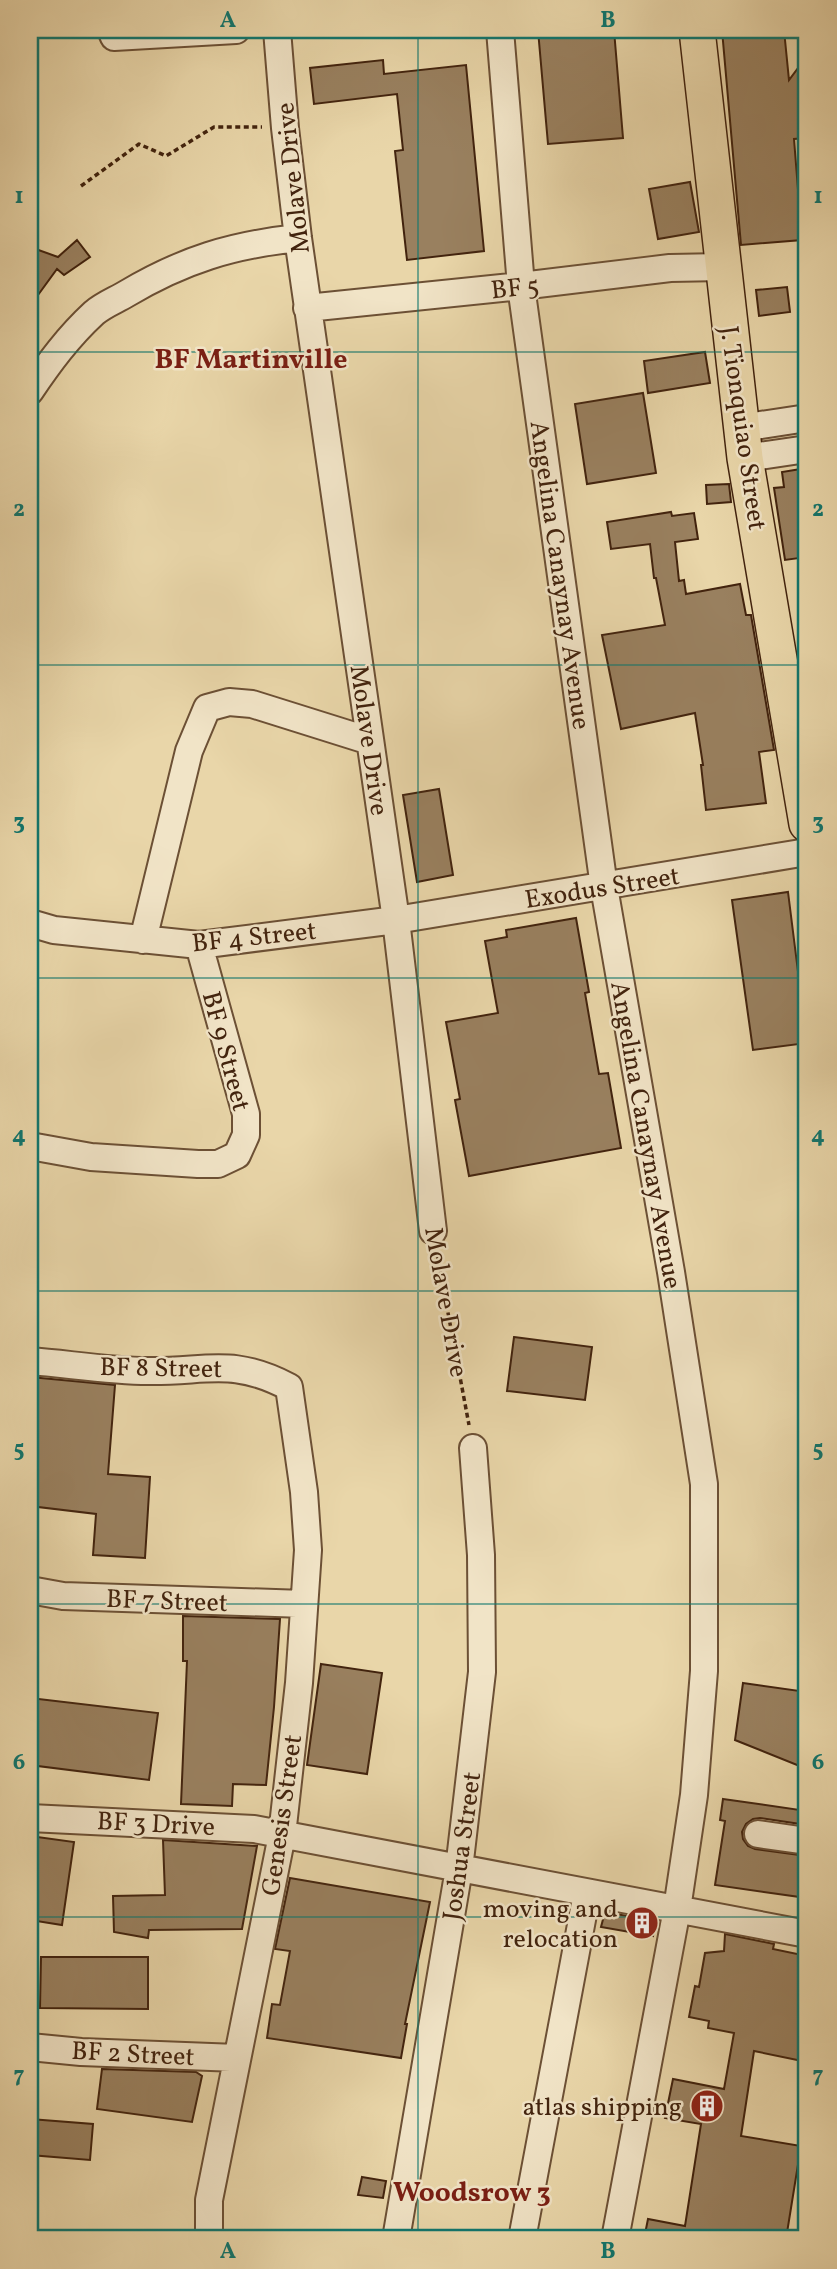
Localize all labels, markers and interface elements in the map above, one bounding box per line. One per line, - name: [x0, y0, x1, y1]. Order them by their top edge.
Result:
- text: A: [220, 5, 236, 37]
- text: B: [600, 5, 616, 37]
- street label: Molave Drive: [268, 100, 320, 255]
- text: 1: [14, 181, 24, 213]
- text: 1: [813, 181, 823, 213]
- street label: BF 5: [489, 269, 541, 309]
- street label: J. Tionquiao Street: [710, 324, 774, 533]
- district label: BF Martinville: [155, 341, 347, 380]
- street label: Angelina Canaynay Avenue: [520, 418, 599, 732]
- text: 2: [13, 494, 25, 526]
- text: 2: [812, 494, 824, 526]
- street label: Molave Drive: [340, 663, 396, 818]
- text: 3: [13, 807, 25, 839]
- text: 3: [812, 807, 824, 839]
- street label: Exodus Street: [522, 859, 682, 919]
- street label: BF 4 Street: [190, 914, 318, 962]
- street label: Angelina Canaynay Avenue: [600, 979, 690, 1292]
- street label: BF 9 Street: [192, 988, 258, 1115]
- text: 4: [12, 1120, 26, 1152]
- text: 4: [811, 1120, 825, 1152]
- street label: Molave Drive: [414, 1225, 476, 1380]
- street label: BF 8 Street: [99, 1350, 223, 1388]
- text: 5: [13, 1434, 25, 1466]
- text: 5: [812, 1434, 824, 1466]
- street label: BF 7 Street: [105, 1582, 228, 1622]
- street label: Genesis Street: [254, 1732, 312, 1898]
- text: 6: [13, 1747, 25, 1779]
- text: 6: [812, 1747, 824, 1779]
- street label: Joshua Street: [435, 1770, 491, 1923]
- street label: BF 3 Drive: [96, 1804, 216, 1846]
- place label: moving and relocation: [483, 1892, 618, 1958]
- building icon: moving and relocation: [623, 1904, 661, 1942]
- street label: BF 2 Street: [70, 2034, 195, 2076]
- text: 7: [14, 2060, 25, 2092]
- text: 7: [813, 2060, 824, 2092]
- building icon: atlas shipping: [688, 2087, 726, 2125]
- place label: atlas shipping: [522, 2090, 682, 2126]
- district label: Woodsrow 3: [393, 2174, 551, 2213]
- text: A: [220, 2236, 236, 2268]
- text: B: [600, 2236, 616, 2268]

